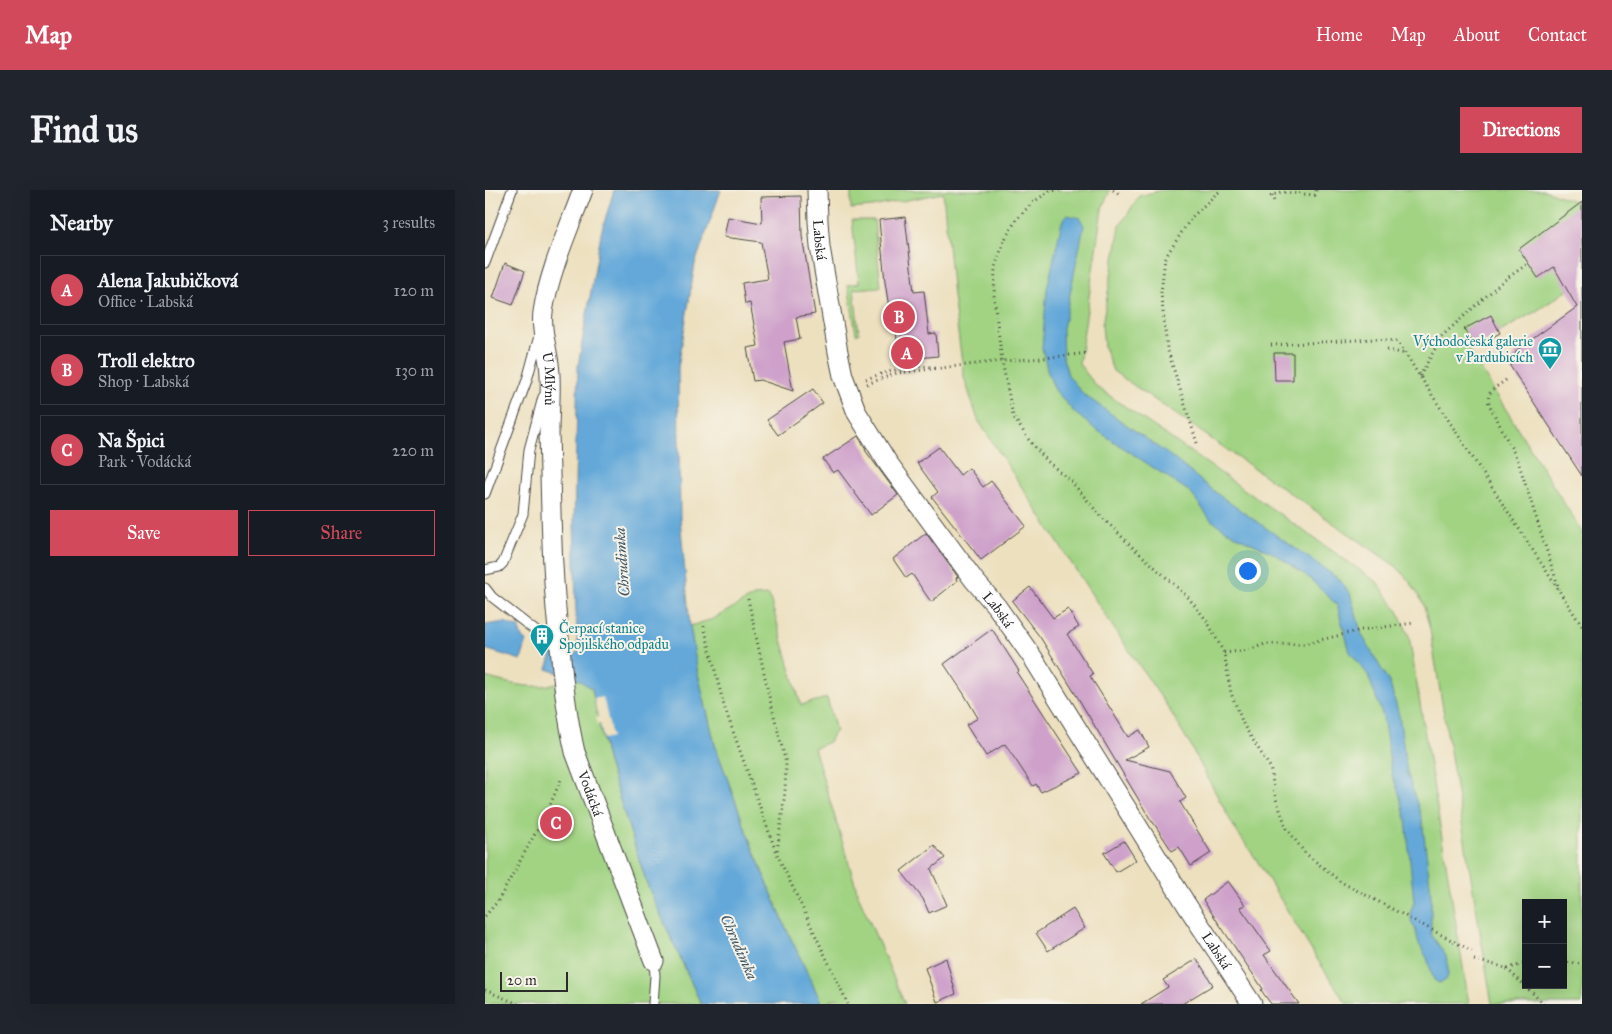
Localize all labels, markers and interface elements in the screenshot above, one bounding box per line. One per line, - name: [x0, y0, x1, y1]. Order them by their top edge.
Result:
- text: Map: [25, 20, 72, 50]
- text: Home: [1316, 24, 1363, 46]
- text: Map: [1391, 24, 1426, 46]
- text: About: [1454, 24, 1500, 46]
- text: Contact: [1528, 24, 1587, 46]
- button: Directions: [1460, 107, 1582, 153]
- text: Find us: [30, 109, 138, 152]
- text: Nearby: [50, 210, 113, 236]
- text: 3 results: [382, 213, 435, 232]
- street label: Labská: [809, 219, 831, 262]
- text: Alena Jakubičková: [98, 269, 238, 292]
- text: A: [62, 281, 72, 300]
- text: 120 m: [394, 281, 434, 300]
- text: Office · Labská: [98, 292, 193, 311]
- pin: B: [883, 298, 915, 336]
- place label: Východočeská galerie v Pardubicích: [1412, 333, 1533, 366]
- pin: A: [891, 334, 923, 372]
- museum icon: Východočeská galerie v Pardubicích: [1537, 336, 1563, 370]
- text: Troll elektro: [98, 349, 195, 372]
- street label: U Mlýnů: [539, 351, 559, 406]
- text: B: [62, 361, 72, 380]
- text: 130 m: [395, 361, 434, 380]
- text: Shop · Labská: [98, 372, 189, 391]
- text: Na Špici: [98, 429, 165, 452]
- text: C: [62, 441, 72, 460]
- text: 220 m: [392, 441, 434, 460]
- text: Park · Vodácká: [98, 452, 191, 471]
- button: Save: [50, 510, 238, 556]
- button: Share: [248, 510, 435, 556]
- water label: Chrudimka: [611, 527, 633, 597]
- your location: [1235, 558, 1261, 584]
- street label: Labská: [979, 588, 1017, 631]
- place label: Čerpací stanice Spojilského odpadu: [559, 618, 670, 653]
- building icon: Čerpací stanice Spojilského odpadu: [529, 623, 555, 657]
- street label: Vodácká: [574, 767, 607, 819]
- pin: C: [540, 804, 572, 842]
- map controls: [1522, 899, 1567, 989]
- button: +: [1522, 899, 1567, 944]
- water label: Chrudimka: [717, 912, 761, 982]
- street label: Labská: [1198, 929, 1235, 972]
- button: −: [1522, 944, 1567, 989]
- scale bar: [500, 969, 567, 992]
- text: 20 m: [507, 972, 537, 989]

